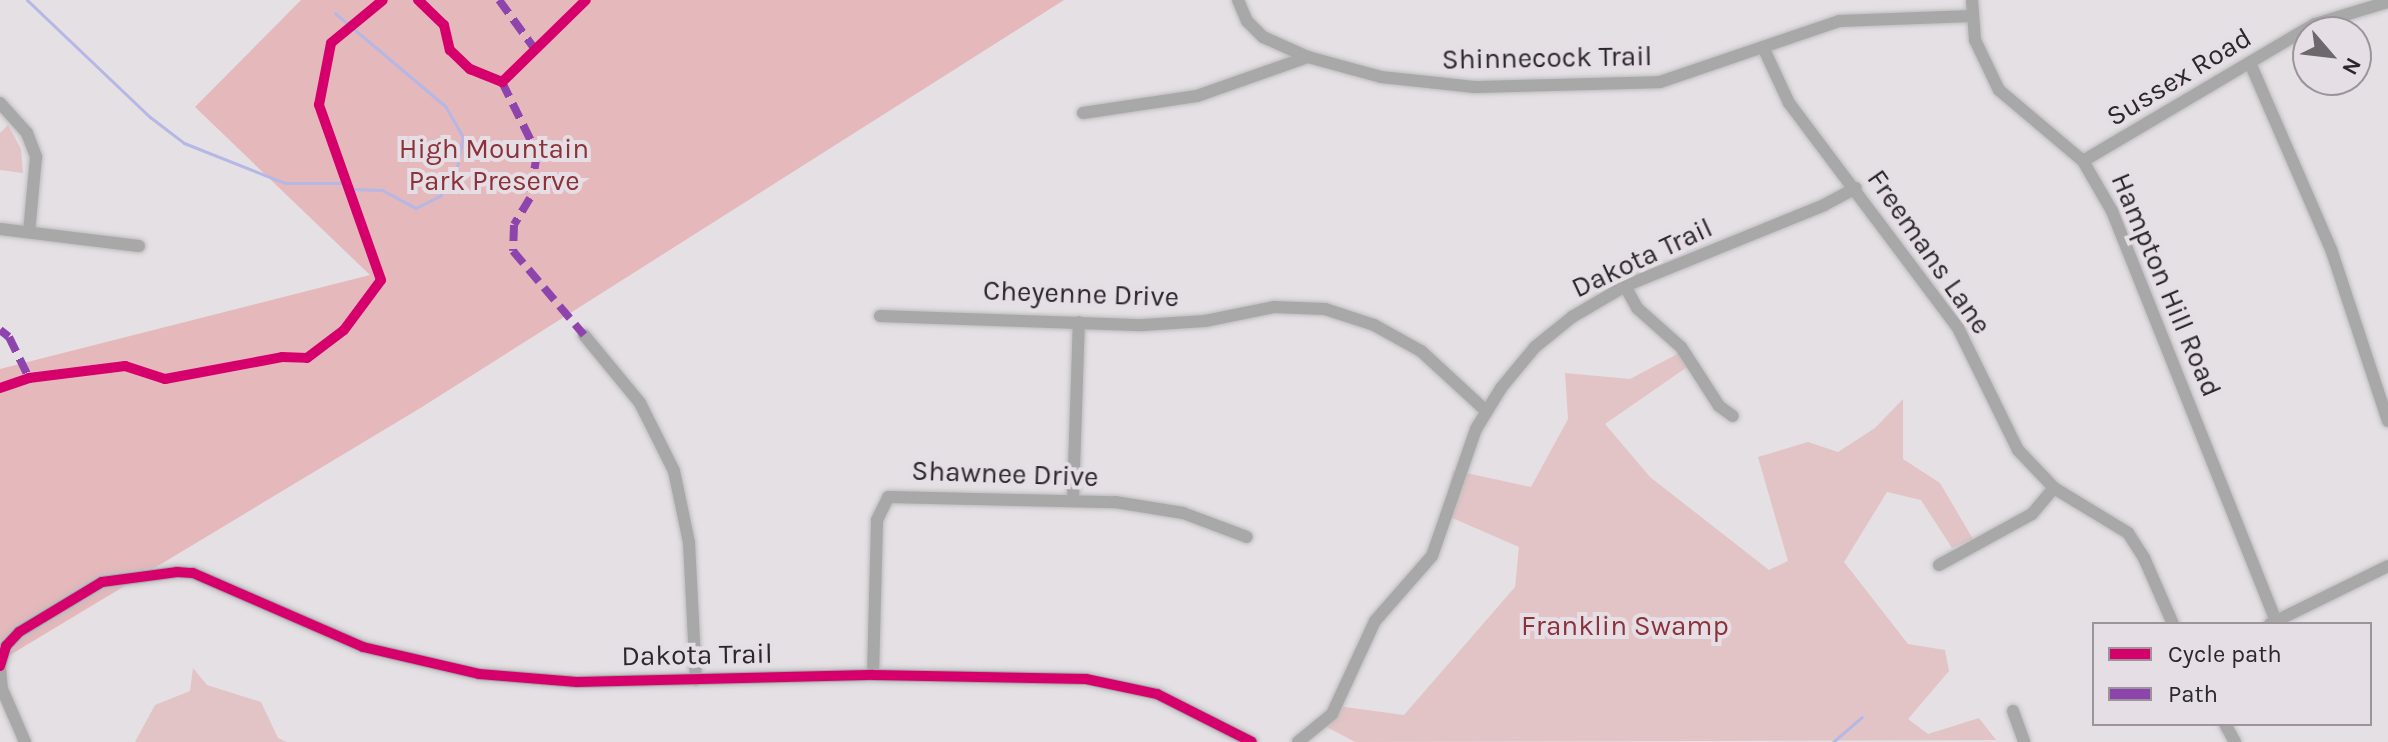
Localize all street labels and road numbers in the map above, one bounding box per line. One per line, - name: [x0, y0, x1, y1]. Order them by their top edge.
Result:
- street label: Sussex Road: [2100, 21, 2258, 133]
- street label: Shinnecock Trail: [1441, 39, 1653, 77]
- street label: Freemans Lane: [1860, 163, 1998, 341]
- street label: Hampton Hill Road: [2104, 168, 2228, 402]
- street label: Dakota Trail: [1566, 211, 1718, 305]
- street label: Cheyenne Drive: [982, 274, 1180, 314]
- street label: Shawnee Drive: [911, 454, 1099, 494]
- street label: Dakota Trail: [621, 637, 773, 673]

